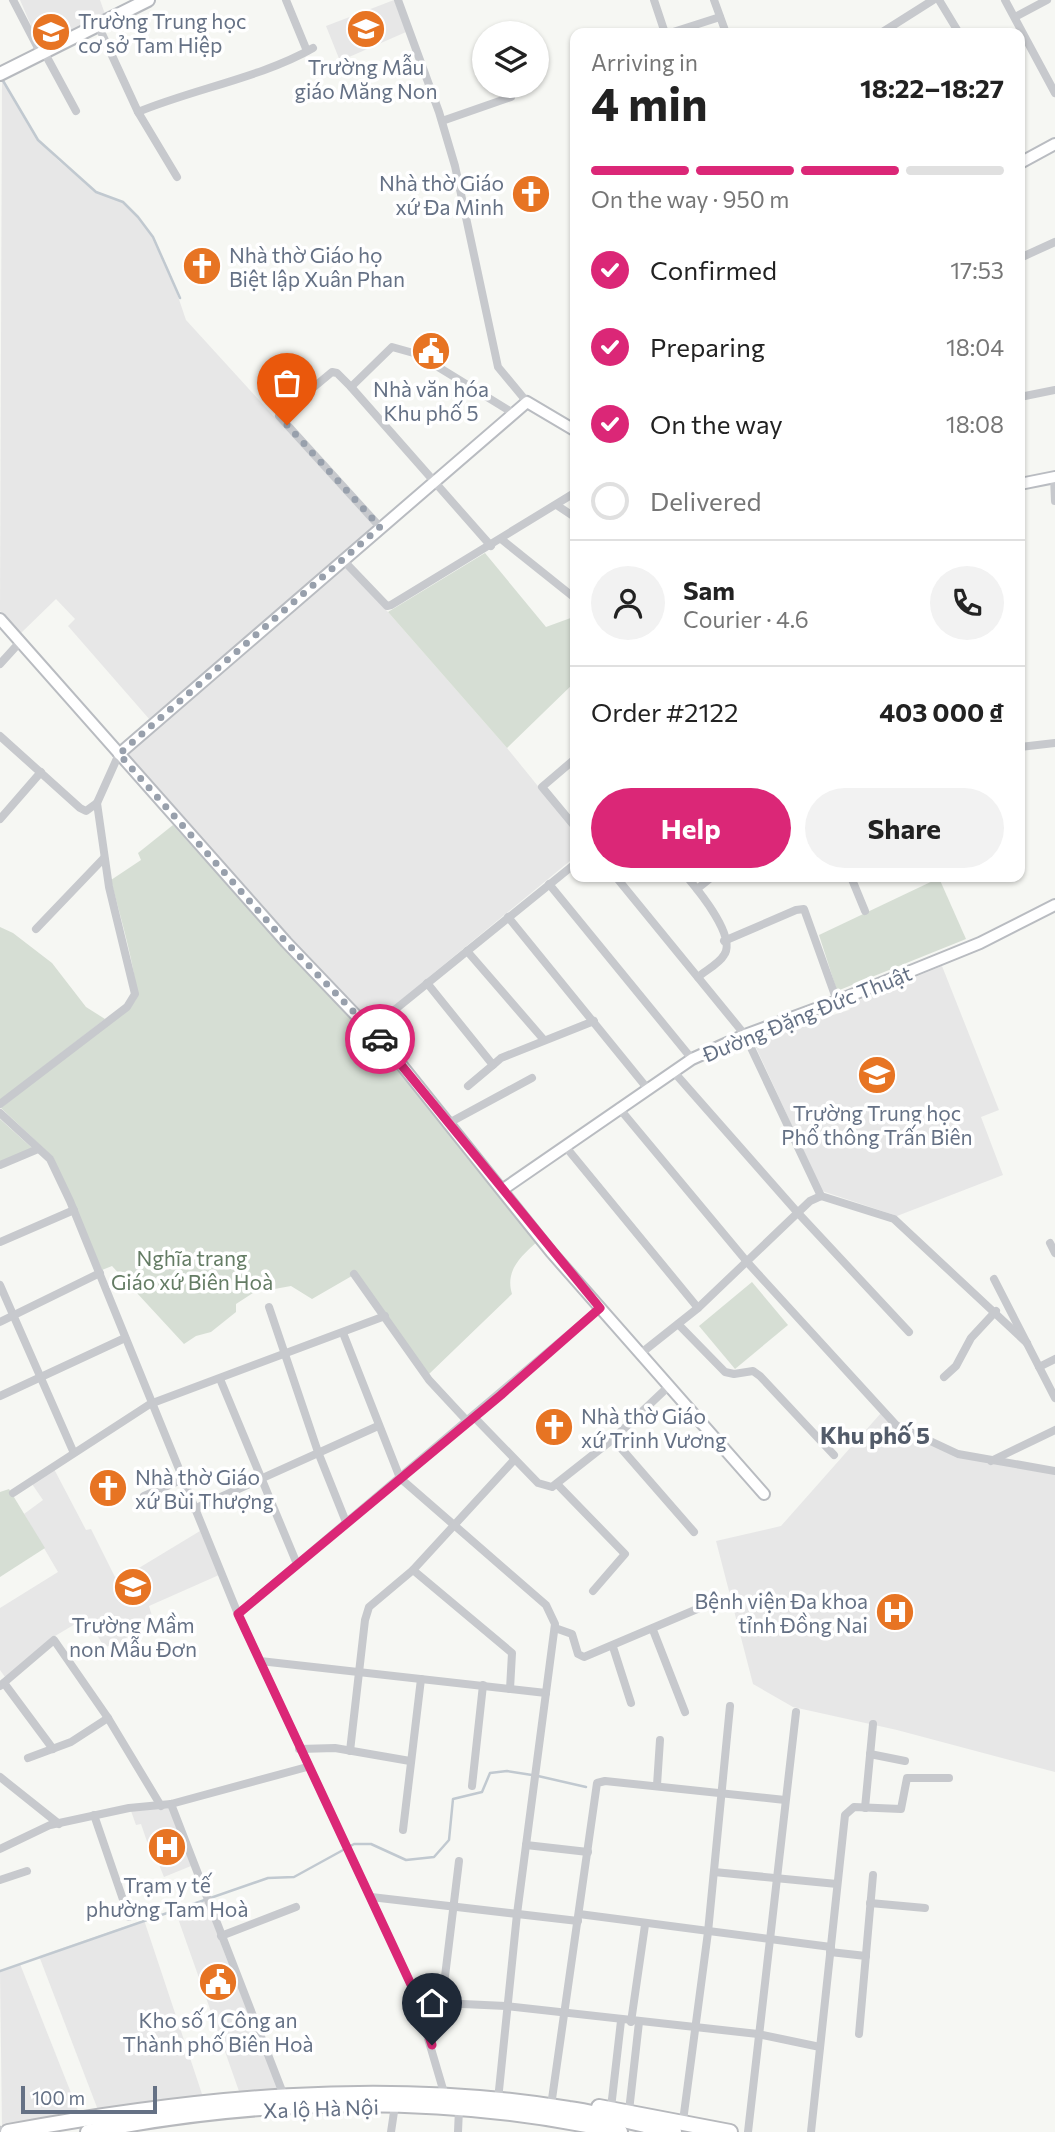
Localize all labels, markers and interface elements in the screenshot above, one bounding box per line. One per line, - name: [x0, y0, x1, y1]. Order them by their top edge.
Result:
- place label: Trường Trung học cơ sở Tam Hiệp: [78, 8, 246, 57]
- school or university icon: Trường Mẫu giáo Măng Non: [345, 8, 387, 50]
- school or university icon: Trường Trung học cơ sở Tam Hiệp: [30, 11, 72, 53]
- map controls: [472, 21, 549, 98]
- button: layers: [472, 21, 549, 98]
- text: Arriving in: [591, 48, 698, 76]
- place label: Trường Mẫu giáo Măng Non: [295, 53, 437, 103]
- text: 18:22–18:27: [860, 72, 1004, 103]
- text: 4 min: [591, 74, 708, 130]
- place label: Nhà thờ Giáo xứ Đa Minh: [379, 170, 504, 219]
- church icon: Nhà thờ Giáo xứ Đa Minh: [510, 173, 552, 215]
- text: On the way · 950 m: [591, 185, 789, 213]
- place label: Nhà thờ Giáo họ Biệt lập Xuân Phan: [229, 242, 405, 291]
- church icon: Nhà thờ Giáo họ Biệt lập Xuân Phan: [181, 245, 223, 287]
- icon: check: [591, 251, 629, 289]
- text: Confirmed: [650, 254, 777, 285]
- text: 17:53: [950, 256, 1004, 284]
- icon: check: [591, 328, 629, 366]
- public building icon: Nhà văn hóa Khu phố 5: [410, 330, 452, 372]
- text: Preparing: [650, 331, 765, 362]
- text: 18:04: [946, 333, 1004, 361]
- pin: [257, 353, 317, 425]
- icon: bag: [268, 364, 306, 402]
- place label: Nhà văn hóa Khu phố 5: [373, 376, 489, 425]
- icon: check: [591, 405, 629, 443]
- text: On the way: [650, 408, 783, 439]
- text: 18:08: [946, 410, 1004, 438]
- text: Delivered: [650, 485, 761, 516]
- button: person: [591, 566, 665, 640]
- button: phone: [930, 566, 1004, 640]
- text: Sam: [683, 574, 735, 605]
- text: Courier · 4.6: [683, 605, 809, 633]
- text: Order #2122: [591, 696, 738, 727]
- text: 403 000 ₫: [879, 696, 1004, 727]
- button: Help: [591, 788, 791, 868]
- button: Share: [805, 788, 1004, 868]
- street label: Đường Đặng Đức Thuật: [698, 960, 915, 1067]
- courier: [345, 1004, 415, 1074]
- icon: car: [361, 1020, 399, 1058]
- school or university icon: Trường Trung học Phổ thông Trấn Biên: [856, 1054, 898, 1096]
- place label: Trường Trung học Phổ thông Trấn Biên: [781, 1100, 973, 1149]
- park label: Nghĩa trang Giáo xứ Biên Hoà: [111, 1245, 273, 1294]
- place label: Nhà thờ Giáo xứ Trinh Vương: [581, 1403, 727, 1452]
- church icon: Nhà thờ Giáo xứ Trinh Vương: [533, 1406, 575, 1448]
- district label: Khu phố 5: [820, 1420, 930, 1449]
- place label: Nhà thờ Giáo xứ Bùi Thượng: [135, 1464, 274, 1513]
- church icon: Nhà thờ Giáo xứ Bùi Thượng: [87, 1467, 129, 1509]
- school or university icon: Trường Mầm non Mẫu Đơn: [112, 1566, 154, 1608]
- place label: Bệnh viện Đa khoa tỉnh Đồng Nai: [695, 1588, 868, 1637]
- hospital icon: Bệnh viện Đa khoa tỉnh Đồng Nai: [874, 1591, 916, 1633]
- place label: Trường Mầm non Mẫu Đơn: [69, 1612, 197, 1661]
- hospital icon: Trạm y tế phường Tam Hoà: [146, 1826, 188, 1868]
- place label: Trạm y tế phường Tam Hoà: [86, 1872, 248, 1921]
- public building icon: Kho số 1 Công an Thành phố Biên Hoà: [197, 1961, 239, 2003]
- pin: [402, 1973, 462, 2045]
- icon: home: [413, 1984, 451, 2022]
- place label: Kho số 1 Công an Thành phố Biên Hoà: [123, 2007, 313, 2056]
- scale bar: [21, 2083, 158, 2115]
- text: 100 m: [32, 2086, 85, 2109]
- street label: Xa lộ Hà Nội: [263, 2093, 379, 2123]

